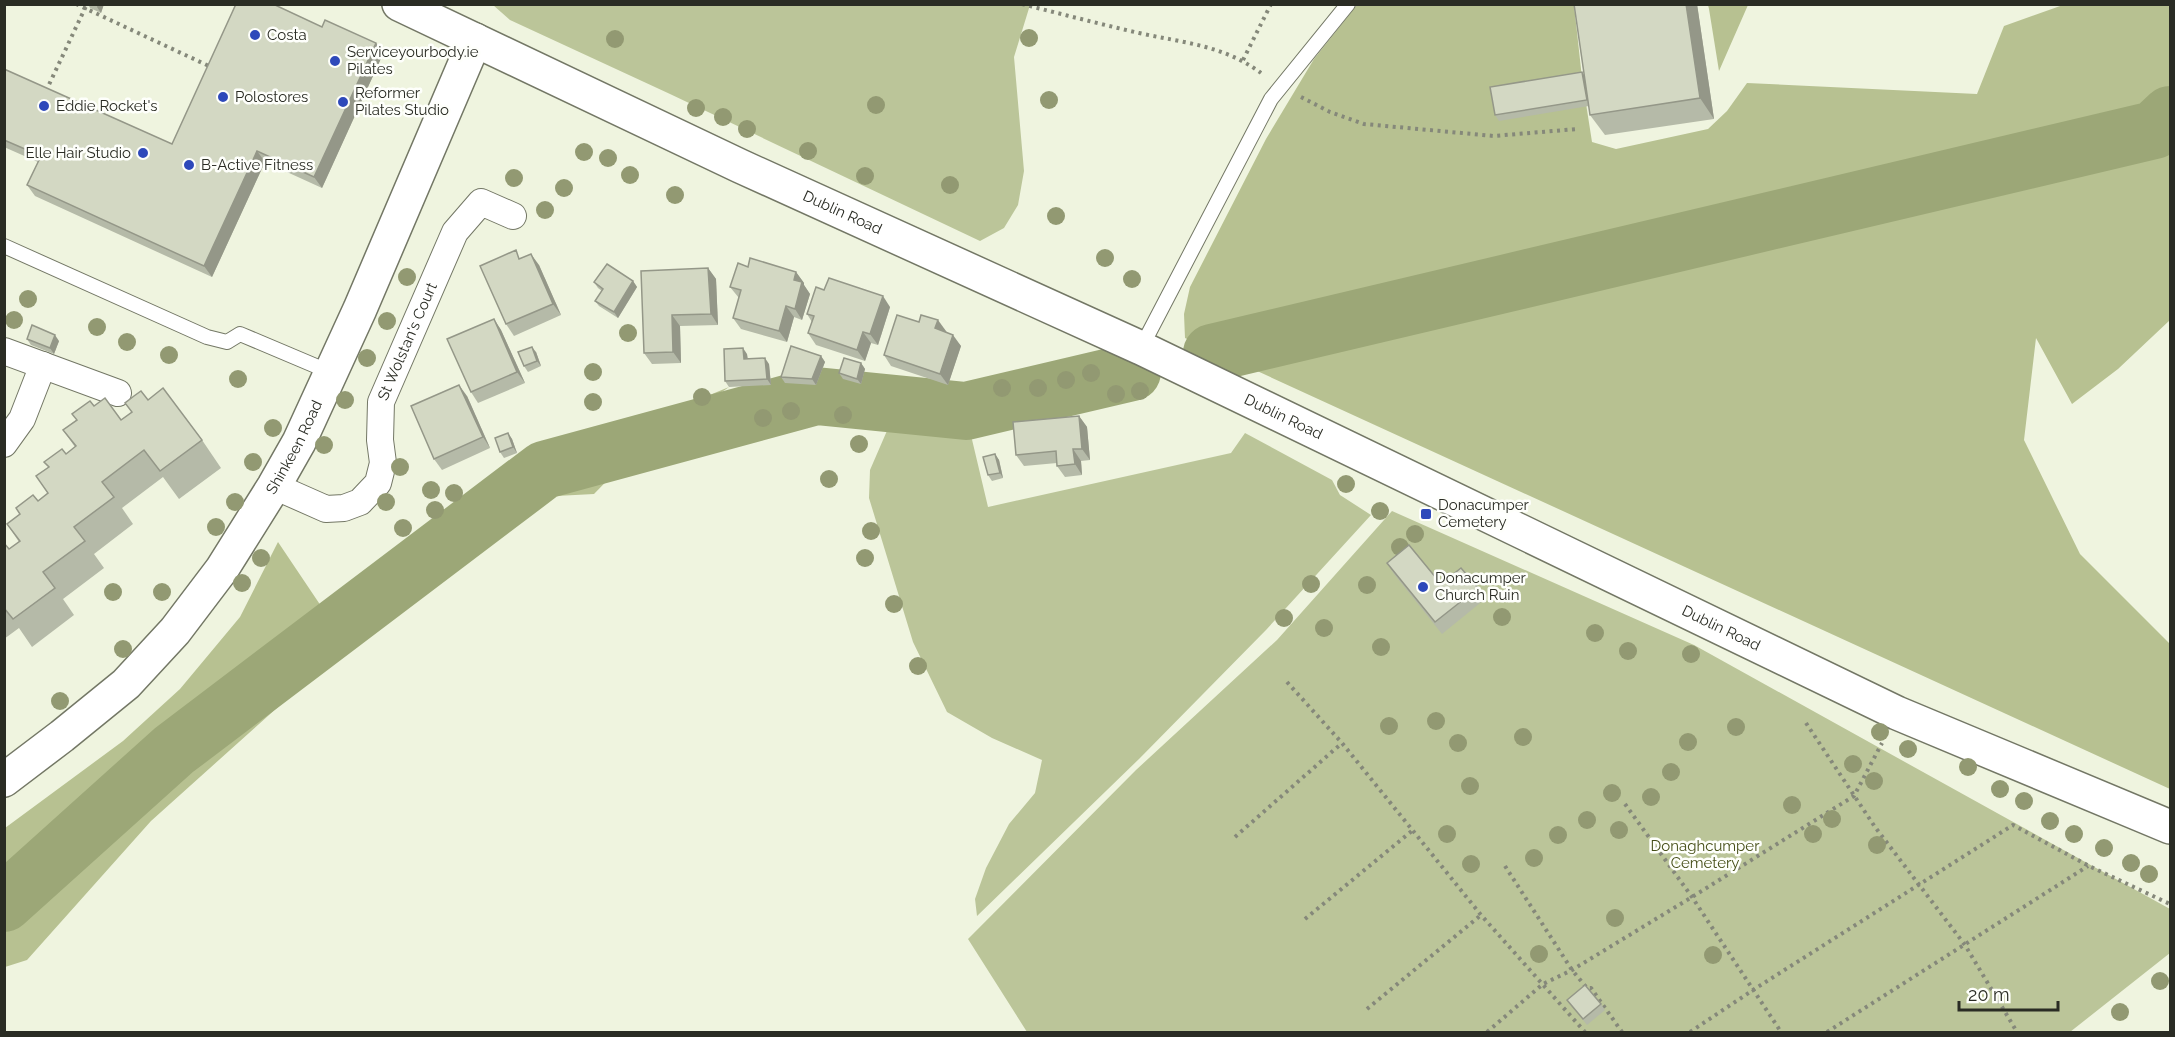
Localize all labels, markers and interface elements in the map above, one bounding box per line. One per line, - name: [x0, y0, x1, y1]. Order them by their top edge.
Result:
- place label: Costa: [267, 26, 307, 44]
- marker: Costa: [248, 28, 262, 42]
- place label: Serviceyourbody.ie Pilates: [347, 43, 479, 78]
- marker: Serviceyourbody.ie Pilates: [328, 54, 342, 68]
- place label: Reformer Pilates Studio: [355, 84, 449, 119]
- place label: Polostores: [235, 88, 308, 106]
- marker: Polostores: [216, 90, 230, 104]
- marker: Reformer Pilates Studio: [336, 95, 350, 109]
- place label: Eddie Rocket's: [56, 97, 158, 115]
- marker: Eddie Rocket's: [37, 99, 51, 113]
- place label: Elle Hair Studio: [25, 144, 131, 162]
- marker: Elle Hair Studio: [136, 146, 150, 160]
- place label: B-Active Fitness: [201, 156, 313, 174]
- marker: B-Active Fitness: [182, 158, 196, 172]
- street label: Dublin Road: [800, 187, 885, 238]
- street label: St Wolstan's Court: [374, 280, 441, 403]
- street label: Dublin Road: [1241, 390, 1326, 443]
- street label: Shinkeen Road: [262, 397, 326, 498]
- place label: Donacumper Cemetery: [1438, 496, 1530, 531]
- marker: Donacumper Cemetery: [1419, 507, 1433, 521]
- place label: Donacumper Church Ruin: [1435, 569, 1527, 604]
- marker: Donacumper Church Ruin: [1416, 580, 1430, 594]
- street label: Dublin Road: [1679, 601, 1763, 655]
- park label: Donaghcumper Cemetery: [1651, 837, 1760, 872]
- scale bar: [1959, 974, 2058, 1012]
- text: 20 m: [1968, 984, 2010, 1005]

